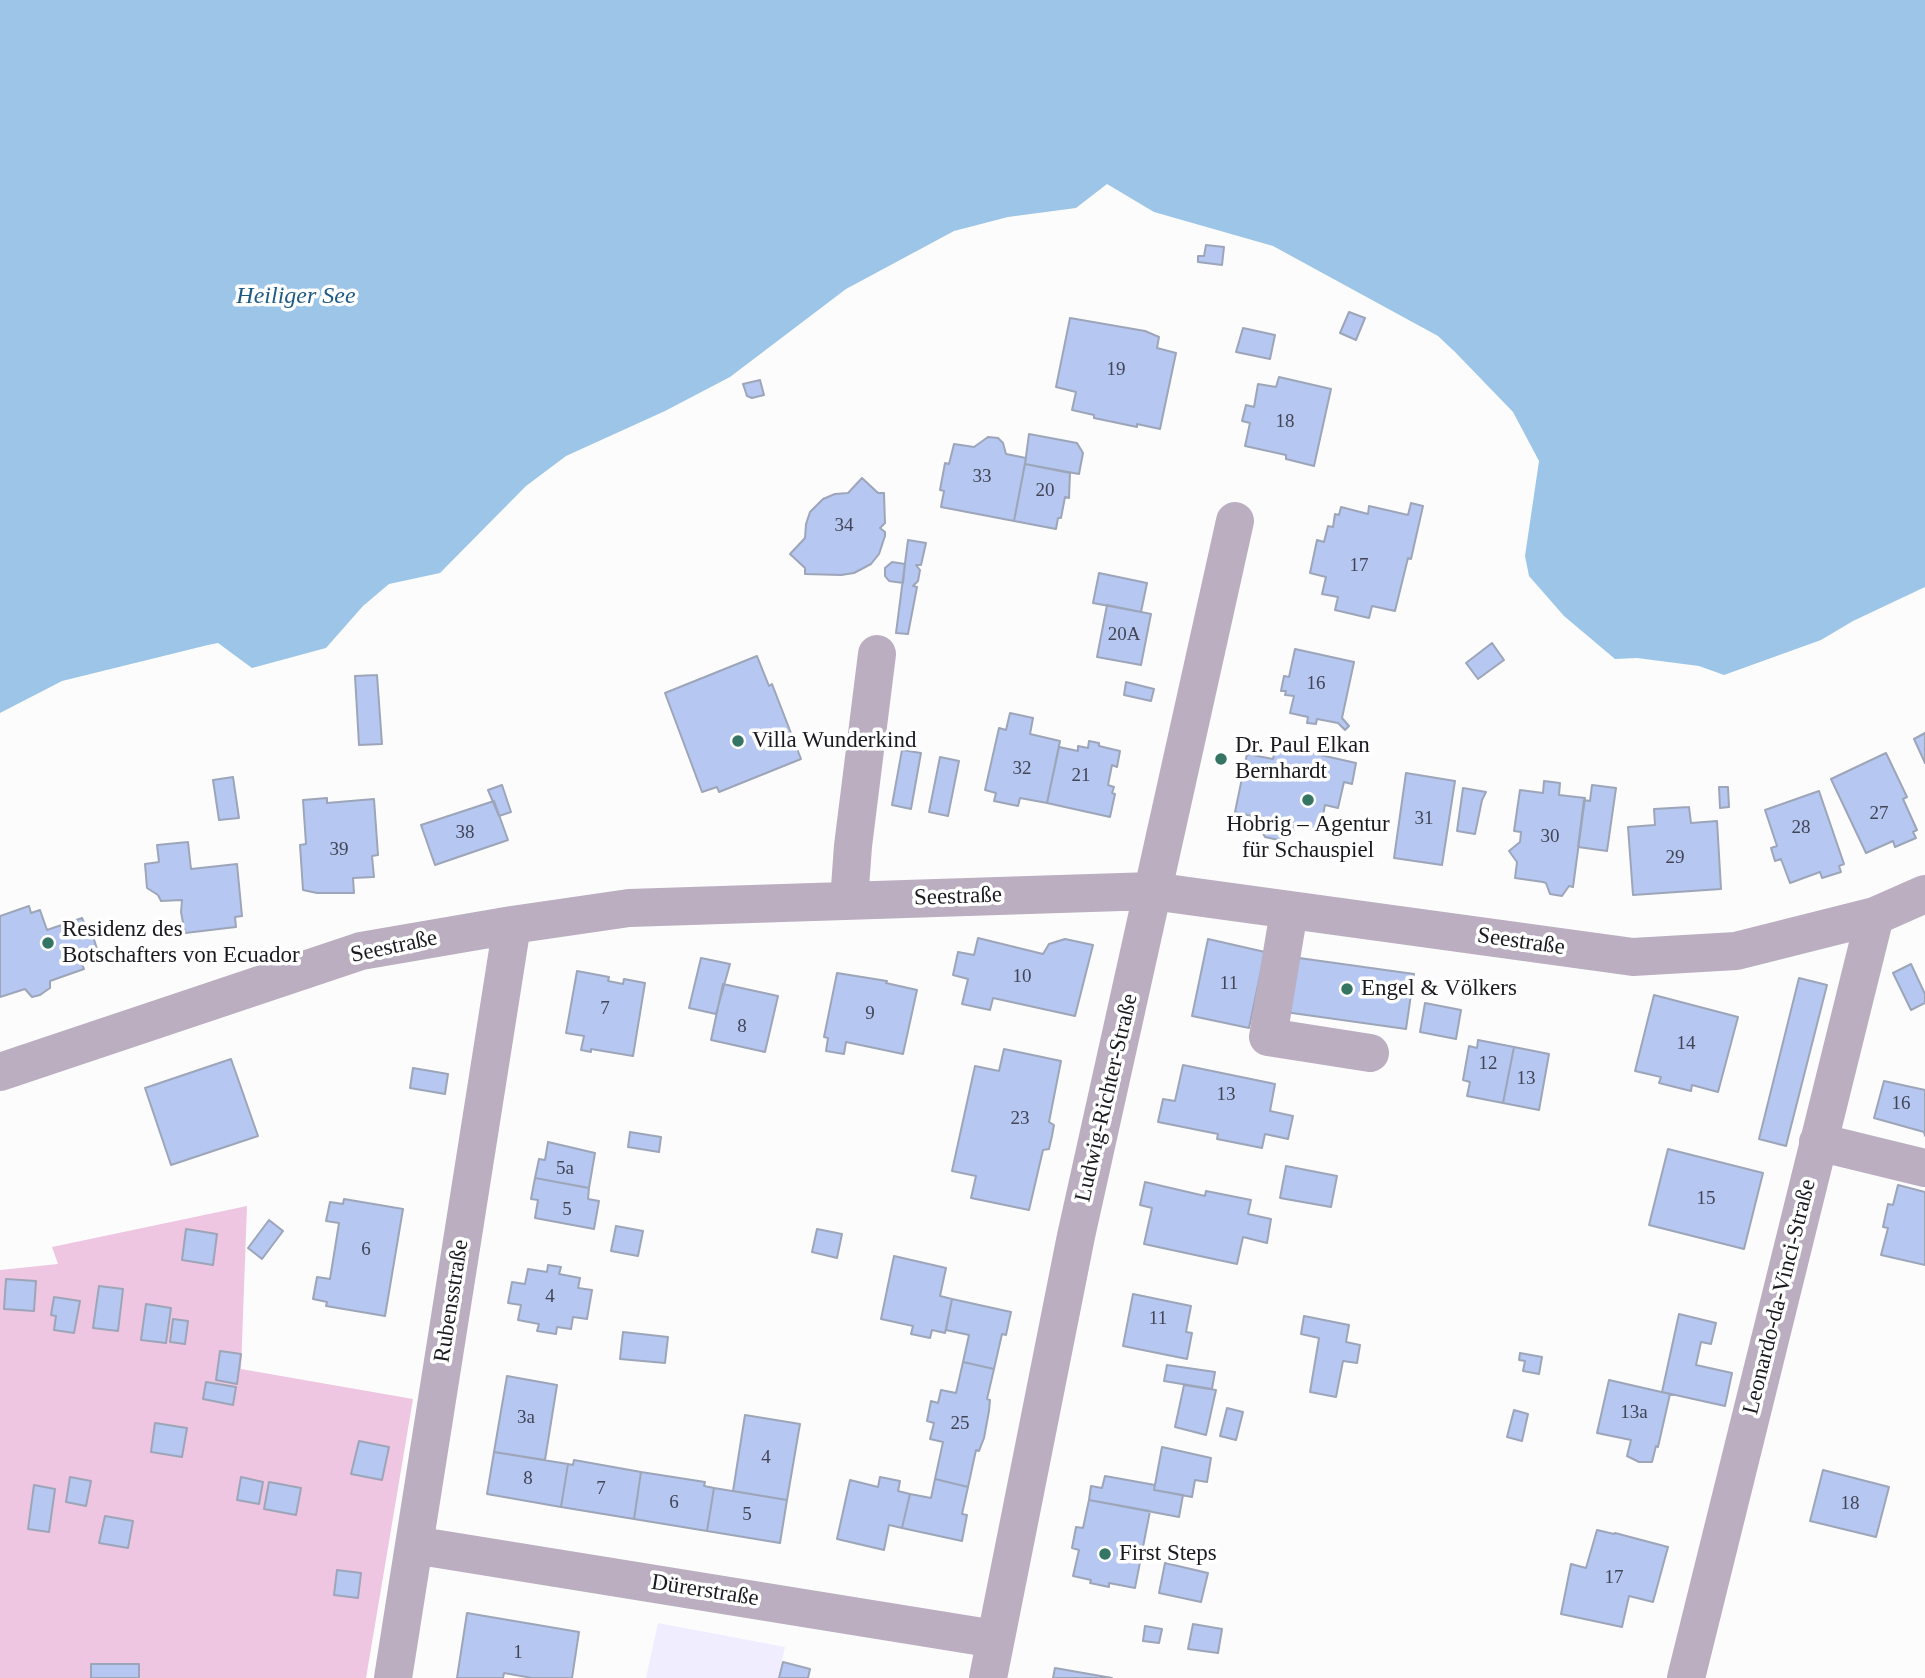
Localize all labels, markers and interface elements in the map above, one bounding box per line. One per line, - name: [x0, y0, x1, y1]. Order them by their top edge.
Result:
- water label: Heiliger See: [236, 283, 356, 311]
- house number: 19: [1106, 359, 1126, 381]
- house number: 18: [1276, 411, 1294, 433]
- house number: 33: [972, 466, 992, 488]
- house number: 20: [1036, 480, 1054, 502]
- house number: 34: [834, 515, 854, 537]
- house number: 17: [1350, 555, 1368, 577]
- house number: 20A: [1108, 624, 1140, 646]
- house number: 16: [1306, 673, 1326, 695]
- place label: Villa Wunderkind: [752, 727, 916, 755]
- place label: Dr. Paul Elkan Bernhardt: [1235, 732, 1370, 786]
- marker: Villa Wunderkind: [730, 733, 746, 749]
- marker: Dr. Paul Elkan Bernhardt: [1213, 751, 1229, 767]
- house number: 32: [1012, 758, 1032, 780]
- house number: 21: [1072, 765, 1090, 787]
- marker: Hobrig – Agentur für Schauspiel: [1300, 792, 1316, 808]
- house number: 27: [1870, 803, 1888, 825]
- house number: 31: [1414, 808, 1434, 830]
- place label: Hobrig – Agentur für Schauspiel: [1226, 811, 1390, 865]
- house number: 28: [1792, 817, 1810, 839]
- house number: 38: [456, 822, 475, 844]
- house number: 30: [1540, 826, 1560, 848]
- house number: 39: [330, 839, 348, 861]
- house number: 29: [1666, 847, 1684, 869]
- street label: Seestraße: [913, 882, 1003, 912]
- place label: Residenz des Botschafters von Ecuador: [62, 916, 300, 970]
- street label: Seestraße: [1475, 922, 1567, 962]
- street label: Seestraße: [348, 924, 440, 970]
- marker: Residenz des Botschafters von Ecuador: [40, 935, 56, 951]
- house number: 10: [1012, 966, 1032, 988]
- house number: 11: [1220, 973, 1238, 995]
- place label: Engel & Völkers: [1361, 975, 1517, 1003]
- marker: Engel & Völkers: [1339, 981, 1355, 997]
- street label: Ludwig-Richter-Straße: [1070, 991, 1144, 1205]
- house number: 7: [600, 998, 610, 1020]
- house number: 9: [865, 1003, 875, 1025]
- house number: 8: [737, 1016, 747, 1038]
- house number: 14: [1676, 1033, 1696, 1055]
- house number: 12: [1478, 1053, 1498, 1075]
- house number: 13: [1516, 1068, 1536, 1090]
- house number: 13: [1216, 1084, 1236, 1106]
- house number: 16: [1892, 1093, 1910, 1115]
- house number: 23: [1010, 1108, 1030, 1130]
- house number: 5a: [556, 1158, 574, 1180]
- street label: Leonardo-da-Vinci-Straße: [1737, 1177, 1823, 1417]
- house number: 15: [1696, 1188, 1716, 1210]
- house number: 5: [562, 1199, 572, 1221]
- street label: Rubensstraße: [429, 1238, 475, 1364]
- house number: 6: [361, 1239, 371, 1261]
- house number: 4: [545, 1286, 555, 1308]
- house number: 11: [1149, 1308, 1167, 1330]
- house number: 13a: [1620, 1402, 1648, 1424]
- house number: 3a: [517, 1407, 535, 1429]
- house number: 25: [950, 1413, 970, 1435]
- house number: 4: [761, 1447, 771, 1469]
- house number: 8: [523, 1468, 533, 1490]
- house number: 7: [596, 1478, 606, 1500]
- house number: 6: [669, 1492, 679, 1514]
- house number: 18: [1840, 1493, 1859, 1515]
- house number: 5: [742, 1504, 752, 1526]
- place label: First Steps: [1119, 1540, 1217, 1568]
- marker: First Steps: [1097, 1546, 1113, 1562]
- house number: 17: [1604, 1567, 1624, 1589]
- street label: Dürerstraße: [649, 1569, 761, 1613]
- house number: 1: [513, 1642, 523, 1664]

